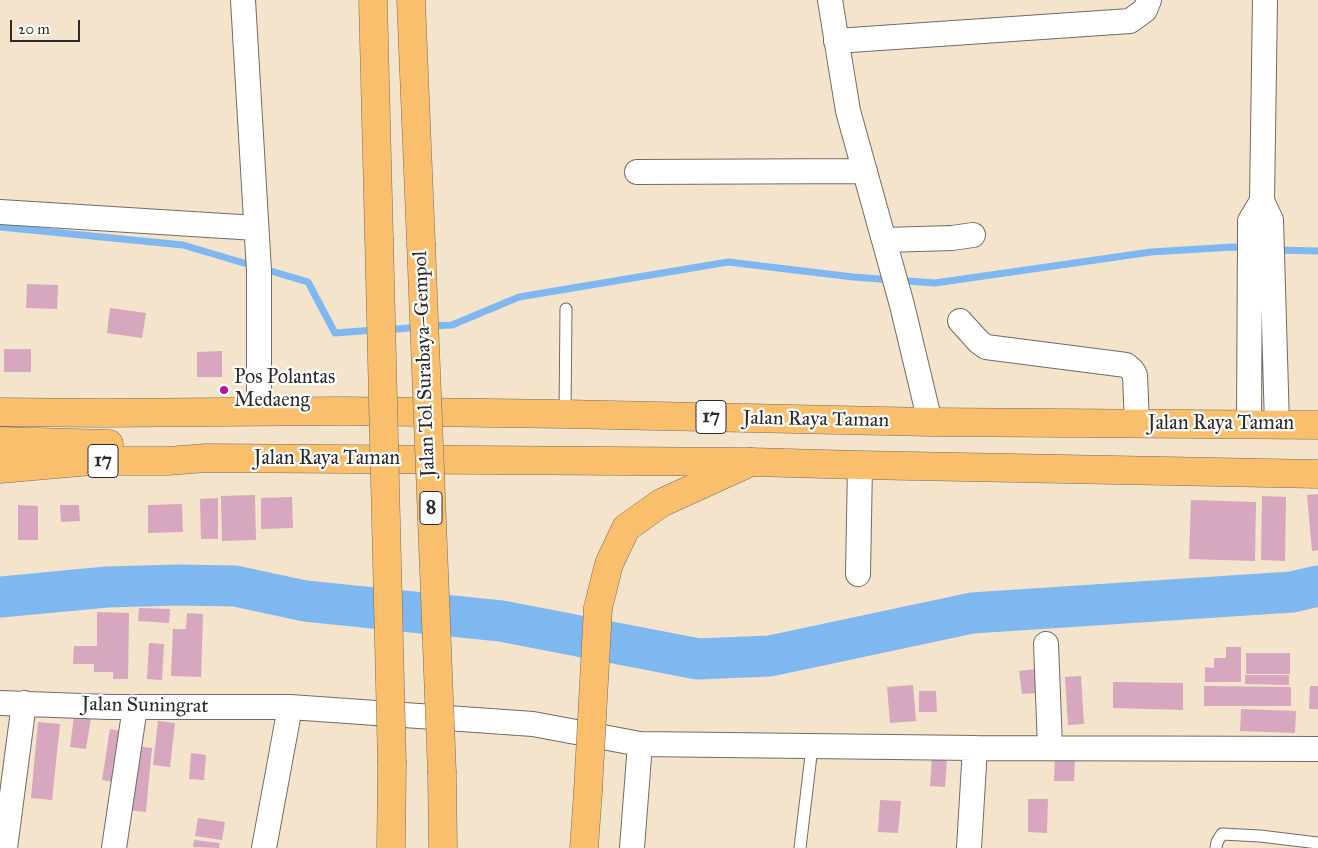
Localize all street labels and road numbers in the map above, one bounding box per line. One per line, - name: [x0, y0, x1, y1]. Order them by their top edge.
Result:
- street label: Jalan Tol Surabaya–Gempol: [409, 250, 441, 478]
- road number: 17: [696, 401, 726, 434]
- street label: Jalan Raya Taman: [743, 407, 889, 433]
- street label: Jalan Raya Taman: [1148, 412, 1294, 436]
- road number: 17: [88, 444, 118, 478]
- street label: Jalan Raya Taman: [254, 447, 400, 471]
- road number: 8: [420, 492, 442, 524]
- street label: Jalan Suningrat: [81, 693, 209, 719]

